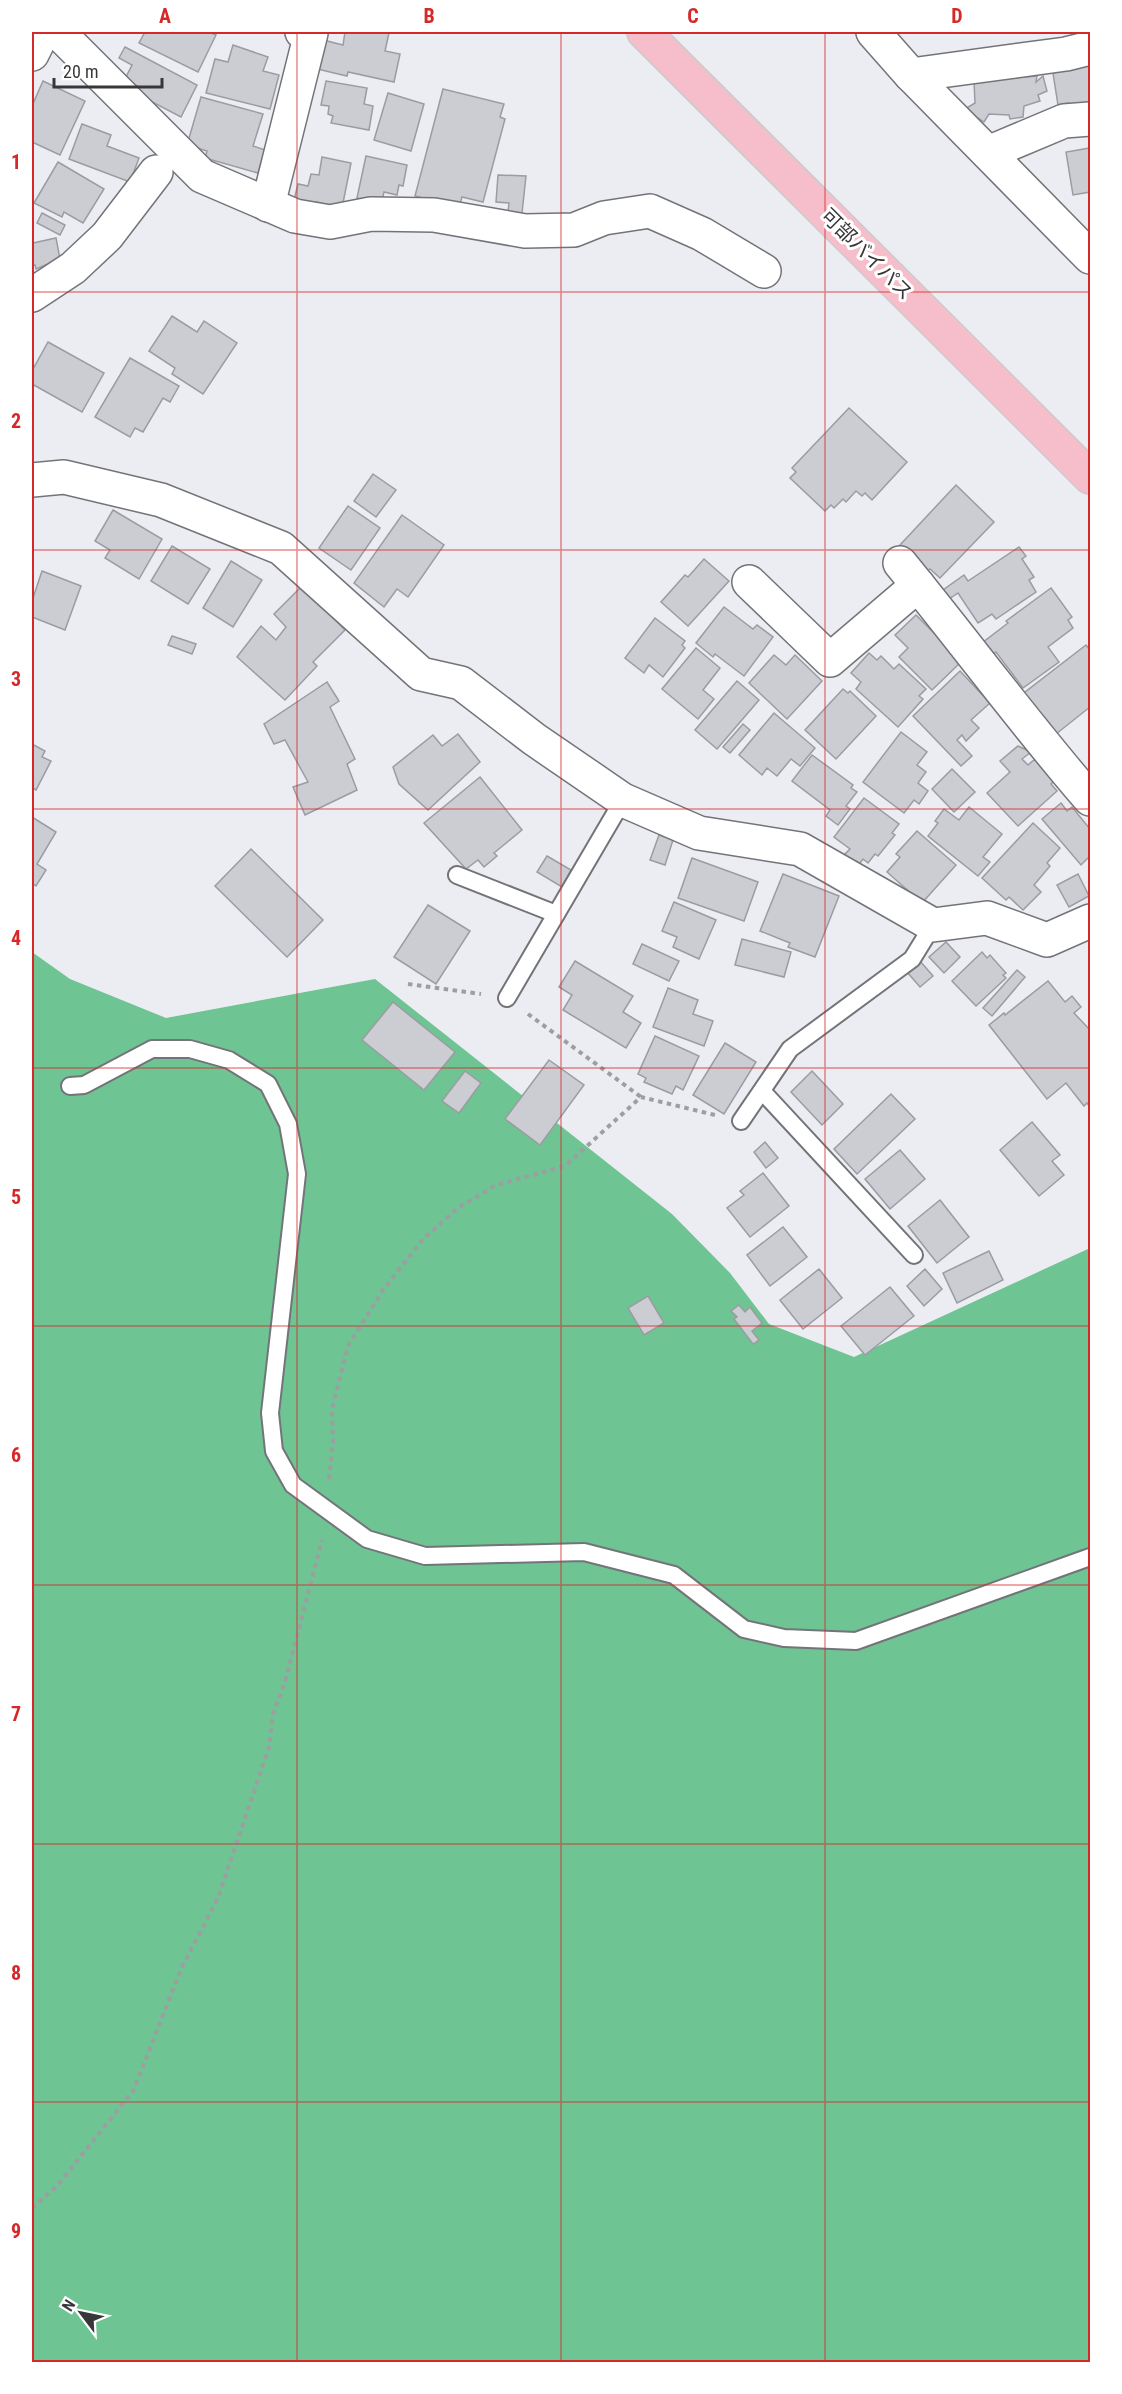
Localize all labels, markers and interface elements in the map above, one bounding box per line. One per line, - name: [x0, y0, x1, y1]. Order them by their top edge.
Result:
- text: A: [159, 4, 171, 28]
- text: B: [423, 4, 435, 28]
- text: C: [687, 4, 699, 28]
- text: D: [951, 4, 963, 28]
- scale bar: [54, 51, 162, 89]
- text: 20 m: [63, 61, 98, 82]
- text: 1: [11, 150, 21, 174]
- street label: 可部バイパス: [816, 203, 918, 305]
- text: 2: [11, 409, 21, 433]
- text: 3: [11, 667, 21, 691]
- text: 4: [11, 926, 21, 950]
- text: 5: [11, 1185, 21, 1209]
- text: 6: [11, 1443, 21, 1467]
- text: 7: [11, 1702, 21, 1726]
- text: 8: [11, 1961, 21, 1985]
- text: 9: [11, 2219, 21, 2243]
- north arrow: [51, 2283, 111, 2343]
- text: N: [58, 2296, 79, 2315]

